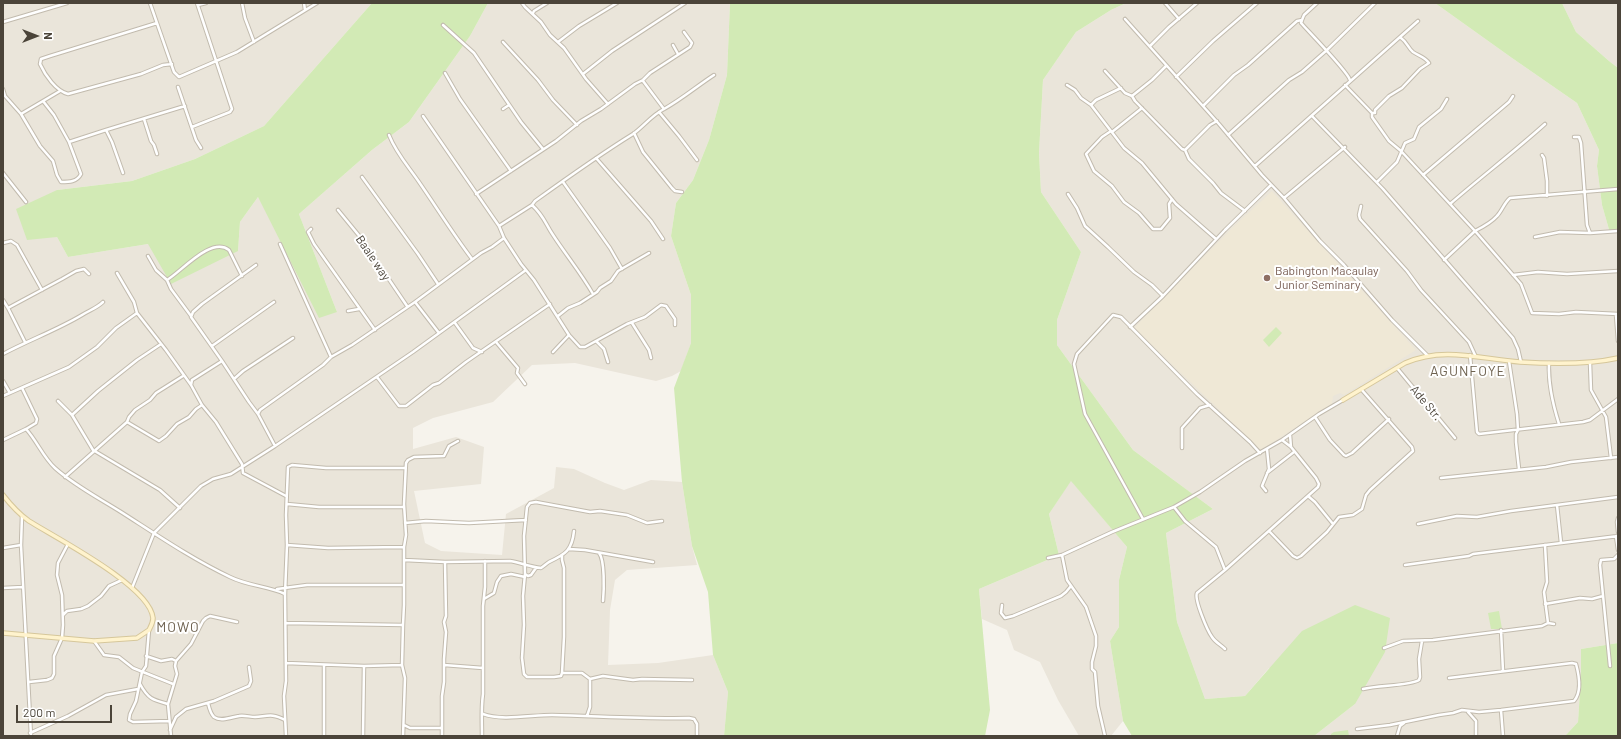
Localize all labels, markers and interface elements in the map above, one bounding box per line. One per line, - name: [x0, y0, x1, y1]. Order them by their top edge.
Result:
- north arrow: [16, 16, 56, 56]
- text: N: [42, 32, 55, 40]
- street label: Baale way: [353, 233, 393, 283]
- place label: Babington Macaulay Junior Seminary: [1275, 264, 1379, 292]
- marker: Babington Macaulay Junior Seminary: [1262, 273, 1272, 283]
- district label: AGUNFOYE: [1430, 363, 1506, 379]
- street label: Ade Str.: [1407, 383, 1445, 423]
- district label: MOWO: [156, 619, 200, 635]
- scale bar: [18, 697, 114, 723]
- text: 200 m: [23, 705, 55, 719]

